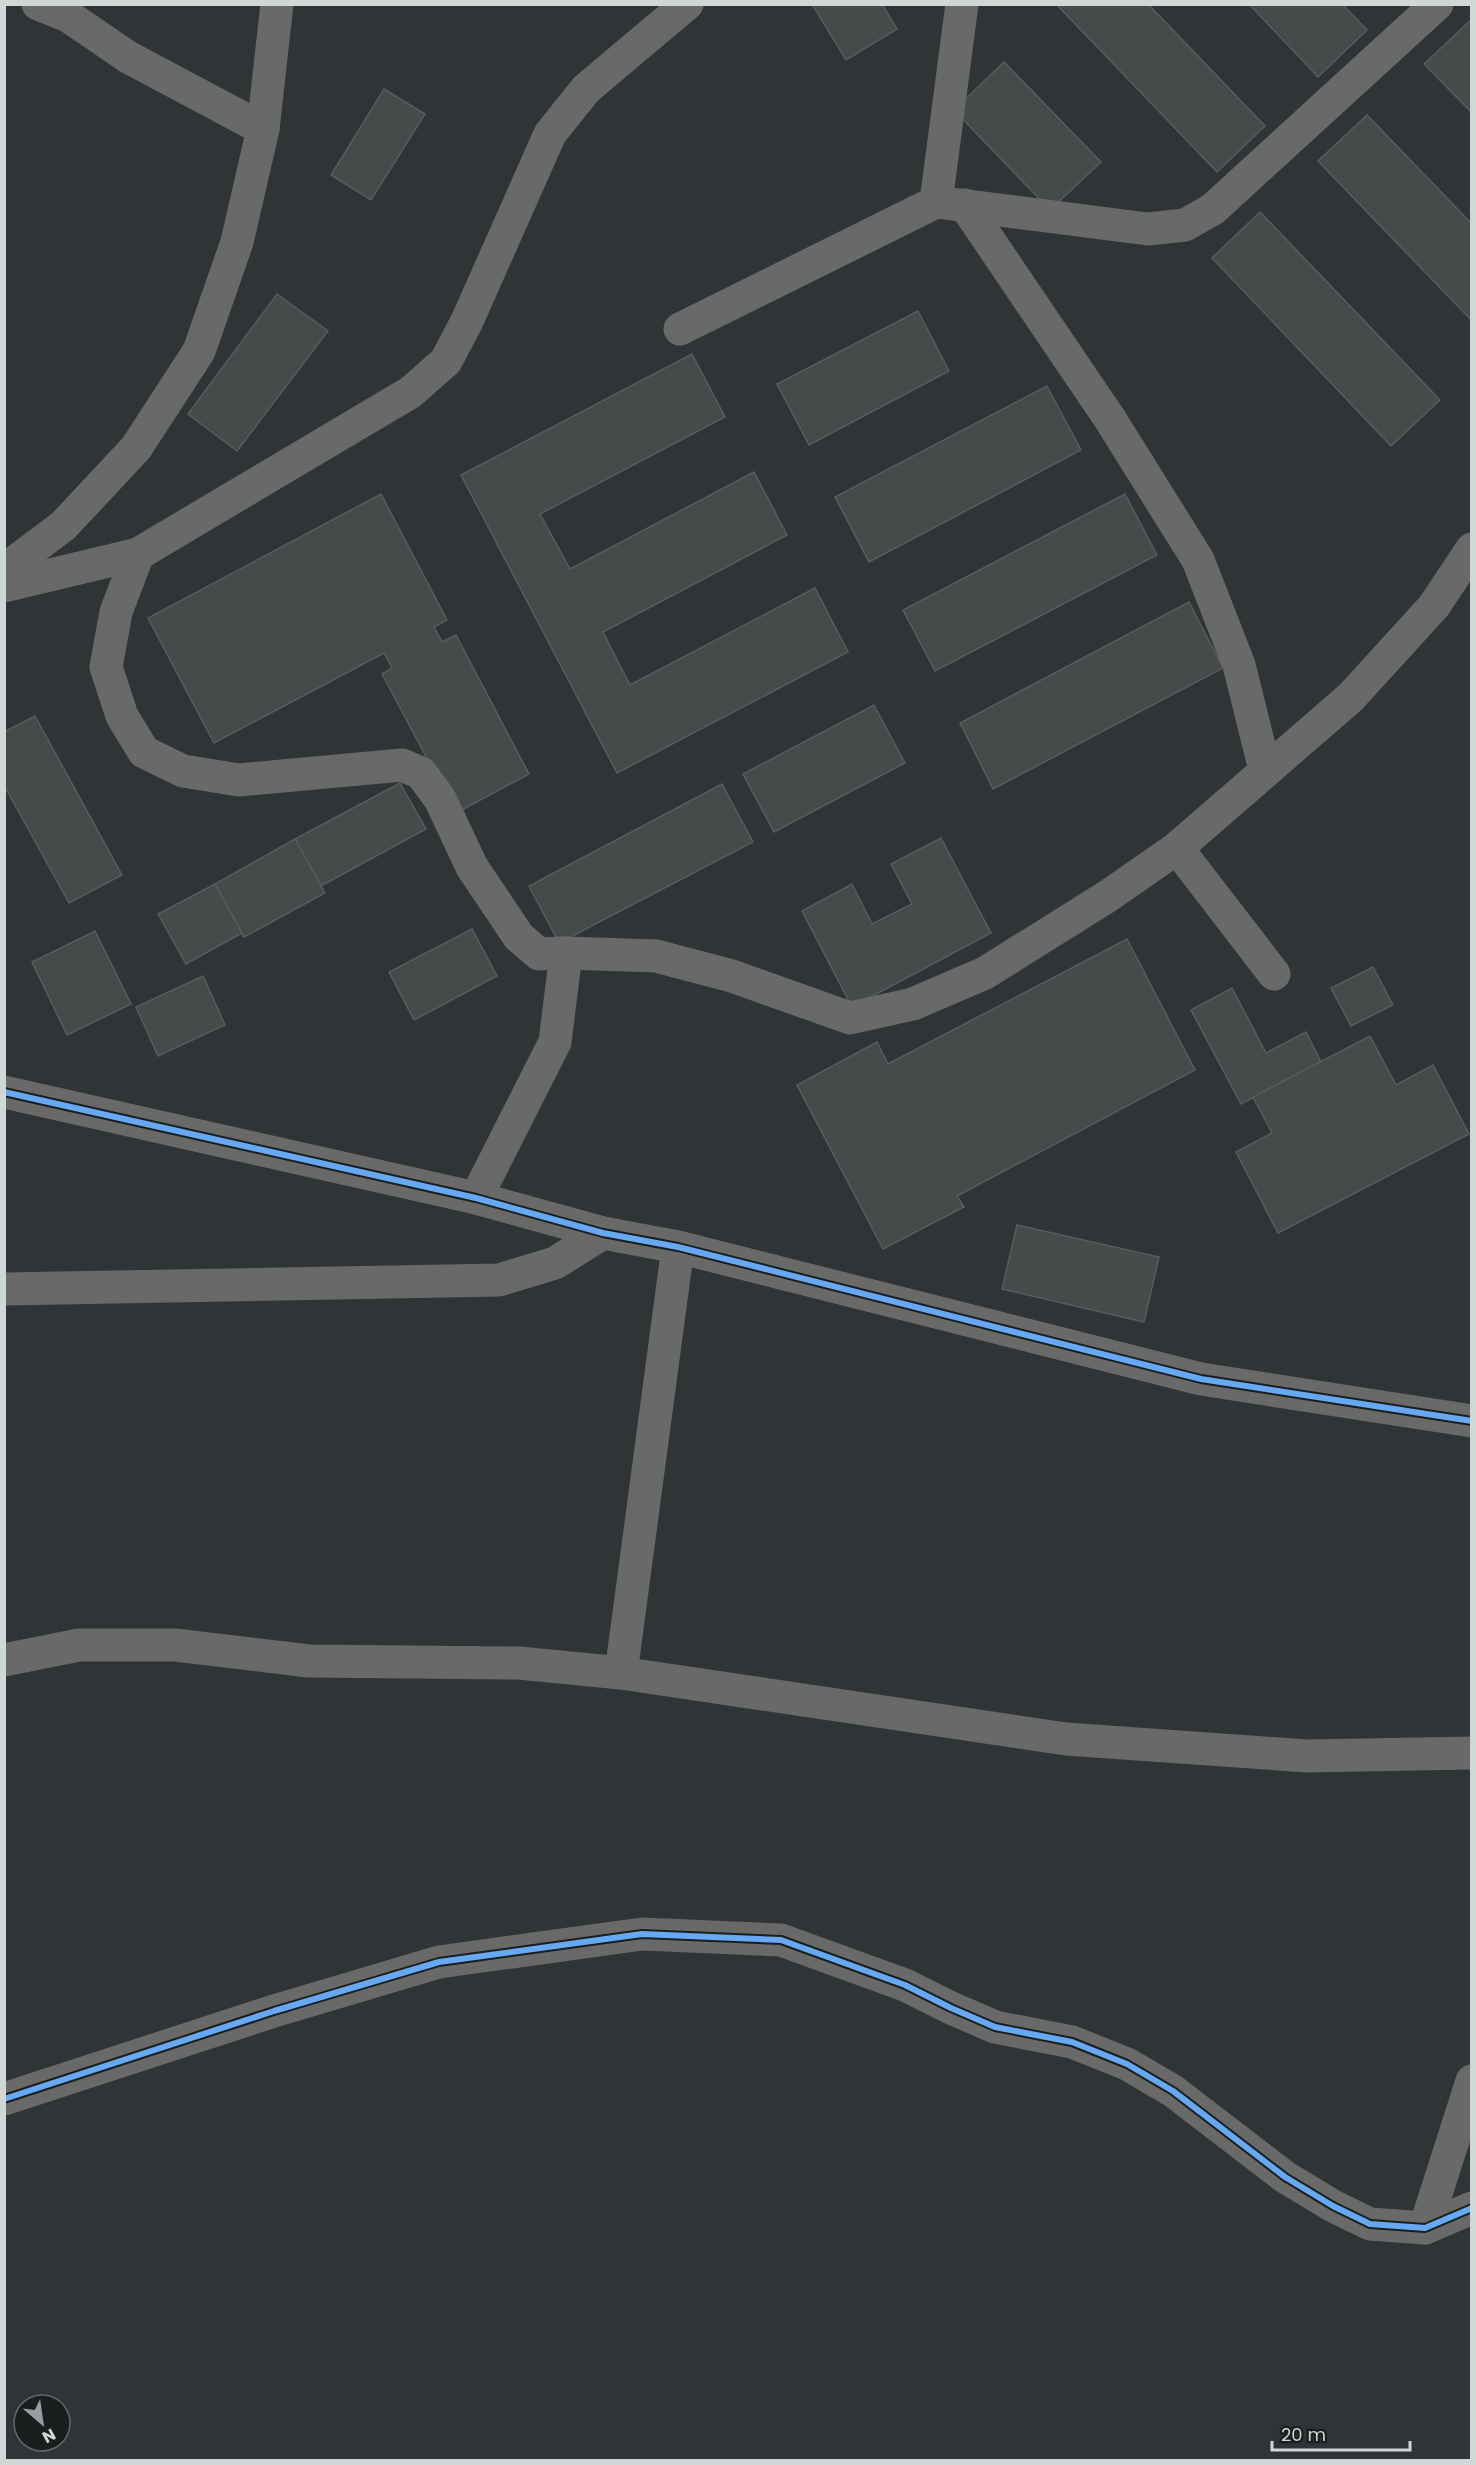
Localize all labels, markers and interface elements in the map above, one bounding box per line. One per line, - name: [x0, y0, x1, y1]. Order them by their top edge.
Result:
- north arrow: [12, 2393, 72, 2453]
- scale bar: [1272, 2414, 1410, 2452]
- text: 20 m: [1281, 2422, 1326, 2447]
- text: N: [38, 2423, 60, 2449]

